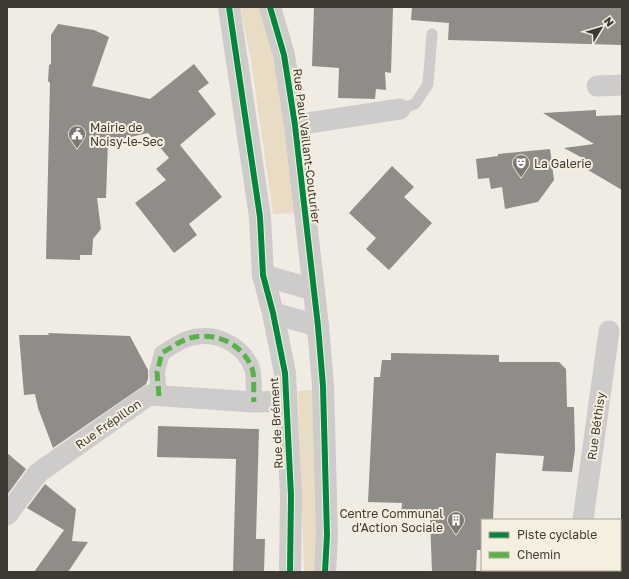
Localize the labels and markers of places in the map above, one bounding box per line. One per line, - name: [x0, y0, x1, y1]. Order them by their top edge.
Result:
- place label: Mairie de Noisy-le-Sec: [90, 120, 164, 149]
- public building icon: Mairie de Noisy-le-Sec: [67, 124, 87, 149]
- theatre icon: La Galerie: [511, 153, 531, 178]
- place label: La Galerie: [534, 156, 592, 171]
- place label: Centre Communal d'Action Sociale: [339, 506, 443, 535]
- building icon: Centre Communal d'Action Sociale: [446, 510, 466, 535]

